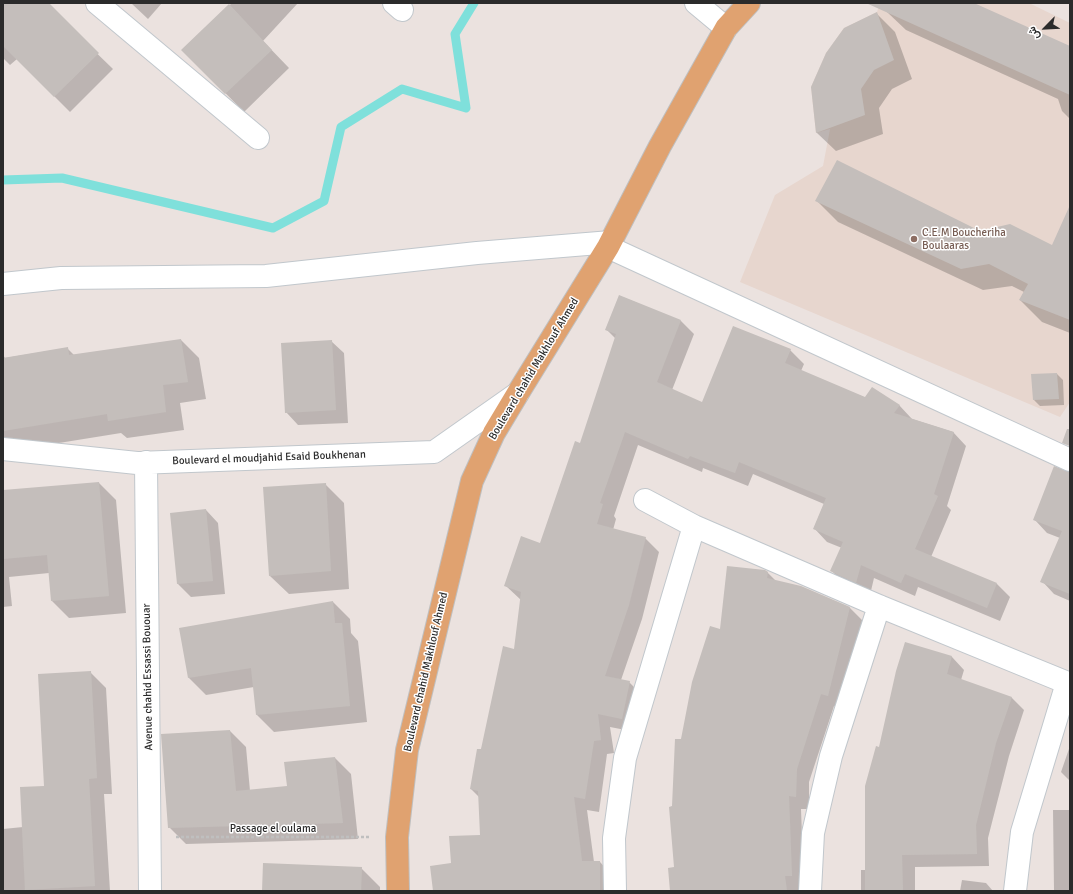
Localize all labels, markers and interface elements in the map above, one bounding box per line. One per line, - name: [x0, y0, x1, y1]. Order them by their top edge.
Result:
- north arrow: [1025, 8, 1065, 48]
- text: ش: [1025, 24, 1042, 42]
- place label: C.E.M Boucheriha Boulaaras: [922, 226, 1006, 252]
- marker: C.E.M Boucheriha Boulaaras: [909, 234, 919, 244]
- street label: Boulevard chahid Makhlouf Ahmed: [486, 296, 582, 442]
- street label: Boulevard el moudjahid Esaid Boukhenan: [172, 448, 366, 468]
- street label: Boulevard chahid Makhlouf Ahmed: [401, 591, 451, 753]
- street label: Avenue chahid Essassi Bououar: [140, 603, 156, 751]
- street label: Passage el oulama: [230, 822, 316, 836]

